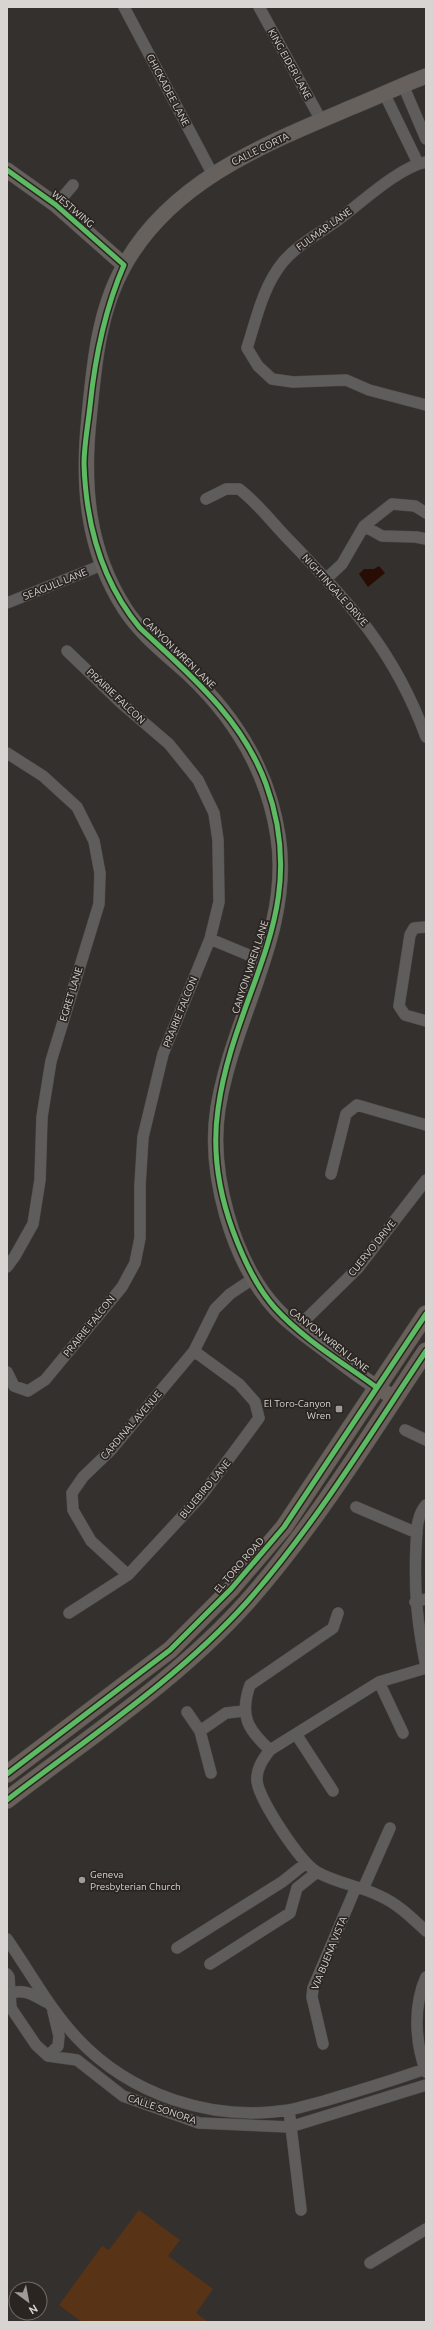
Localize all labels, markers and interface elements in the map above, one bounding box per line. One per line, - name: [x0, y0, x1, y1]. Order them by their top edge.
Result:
- street label: KING EIDER LANE: [266, 27, 314, 101]
- street label: CHICKADEE LANE: [144, 52, 192, 128]
- street label: CALLE CORTA: [230, 130, 291, 168]
- street label: WESTWING: [50, 188, 96, 230]
- street label: FULMAR LANE: [294, 205, 354, 253]
- street label: NIGHTINGALE DRIVE: [300, 552, 370, 628]
- street label: SEAGULL LANE: [21, 566, 89, 602]
- street label: CANYON WREN LANE: [140, 615, 218, 691]
- street label: PRAIRIE FALCON: [85, 666, 147, 726]
- street label: CANYON WREN LANE: [230, 918, 270, 1015]
- street label: EGRET LANE: [57, 965, 85, 1023]
- street label: PRAIRIE FALCON: [161, 975, 199, 1049]
- street label: CUERVO DRIVE: [346, 1217, 398, 1278]
- street label: PRAIRIE FALCON: [61, 1293, 117, 1359]
- street label: CANYON WREN LANE: [287, 1306, 371, 1375]
- street label: CARDINAL AVENUE: [98, 1388, 164, 1462]
- place label: El Toro-Canyon Wren: [264, 1398, 331, 1421]
- marker: El Toro-Canyon Wren: [334, 1404, 344, 1414]
- street label: BLUEBIRD LANE: [177, 1457, 233, 1520]
- street label: EL TORO ROAD: [212, 1535, 266, 1595]
- place label: Geneva Presbyterian Church: [90, 1869, 181, 1892]
- marker: Geneva Presbyterian Church: [77, 1875, 87, 1885]
- street label: VIA BUENA VISTA: [309, 1914, 349, 1991]
- street label: CALLE SONORA: [126, 2092, 198, 2126]
- north arrow: [8, 2281, 48, 2321]
- text: N: [27, 2302, 40, 2317]

